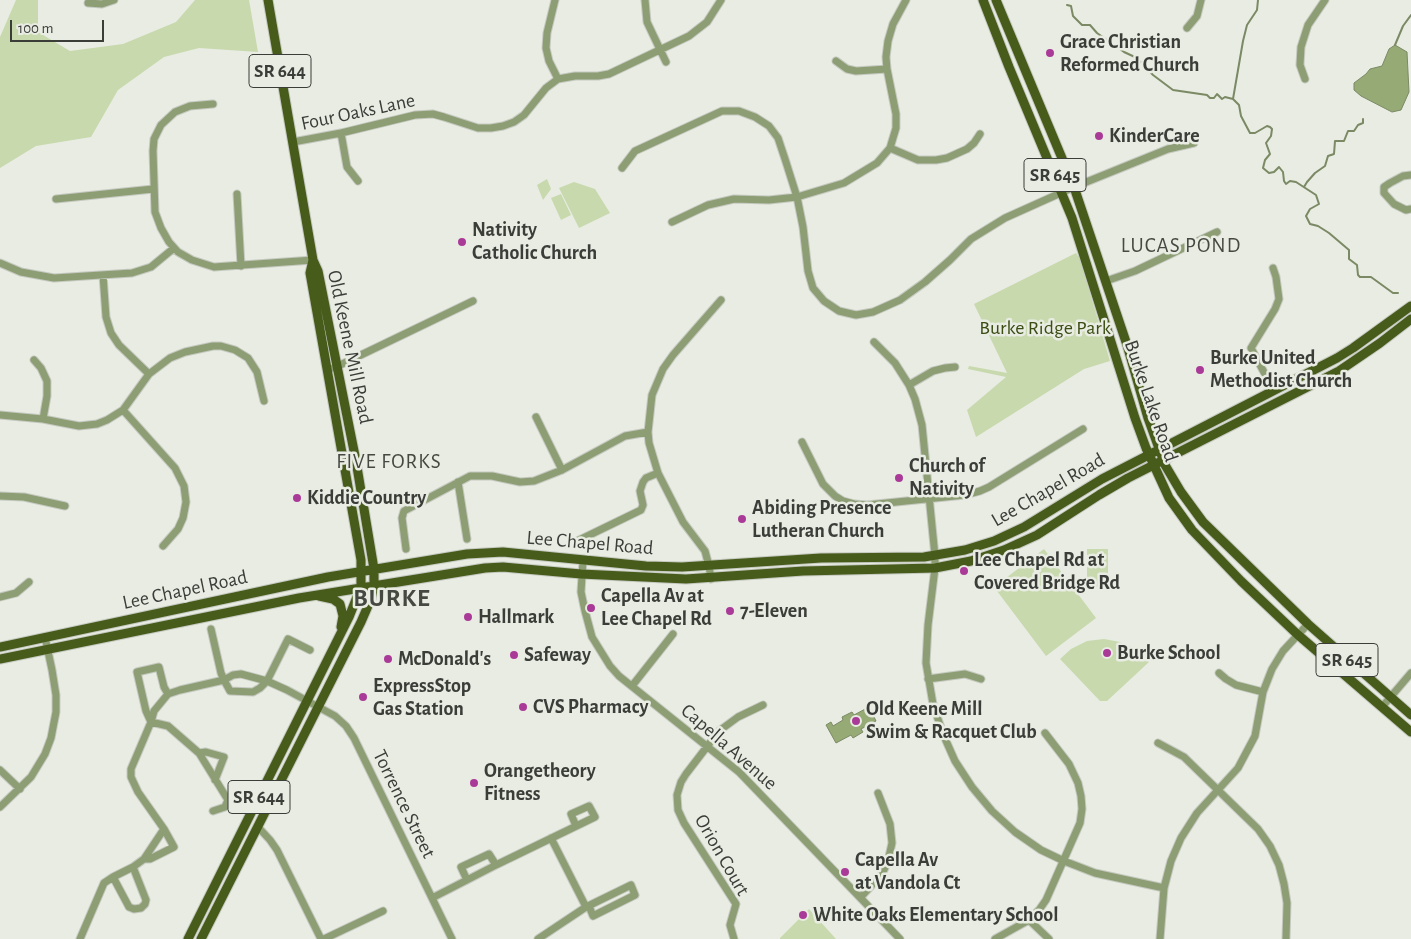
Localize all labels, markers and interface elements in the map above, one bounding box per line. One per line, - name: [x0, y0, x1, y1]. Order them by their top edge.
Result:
- scale bar: [12, 10, 106, 42]
- text: 100 m: [18, 21, 53, 36]
- place label: Grace Christian Reformed Church: [1060, 30, 1199, 77]
- marker: Grace Christian Reformed Church: [1044, 47, 1056, 59]
- road number: SR 644: [249, 54, 311, 88]
- street label: Four Oaks Lane: [299, 88, 417, 136]
- place label: KinderCare: [1109, 124, 1200, 148]
- marker: KinderCare: [1093, 130, 1105, 142]
- road number: SR 645: [1024, 158, 1086, 192]
- place label: Nativity Catholic Church: [472, 218, 597, 265]
- district label: LUCAS POND: [1119, 233, 1243, 259]
- marker: Nativity Catholic Church: [456, 236, 468, 248]
- street label: Old Keene Mill Road: [322, 268, 378, 426]
- park label: Burke Ridge Park: [979, 316, 1111, 340]
- street label: Burke Lake Road: [1119, 337, 1183, 465]
- place label: Burke United Methodist Church: [1210, 346, 1352, 393]
- marker: Burke United Methodist Church: [1194, 364, 1206, 376]
- street label: Lee Chapel Road: [987, 448, 1109, 532]
- district label: FIVE FORKS: [335, 449, 443, 475]
- place label: Church of Nativity: [909, 454, 985, 501]
- marker: Church of Nativity: [893, 472, 905, 484]
- place label: Kiddie Country: [307, 486, 426, 510]
- marker: Kiddie Country: [291, 492, 303, 504]
- place label: Abiding Presence Lutheran Church: [752, 496, 891, 543]
- marker: Abiding Presence Lutheran Church: [736, 513, 748, 525]
- street label: Lee Chapel Road: [526, 526, 654, 560]
- place label: Lee Chapel Rd at Covered Bridge Rd: [974, 548, 1120, 595]
- street label: Lee Chapel Road: [120, 565, 250, 615]
- marker: Lee Chapel Rd at Covered Bridge Rd: [958, 565, 970, 577]
- district label: BURKE: [353, 583, 431, 613]
- place label: Capella Av at Lee Chapel Rd: [601, 584, 712, 631]
- place label: 7-Eleven: [740, 599, 808, 623]
- marker: Capella Av at Lee Chapel Rd: [585, 602, 597, 614]
- place label: Hallmark: [478, 605, 554, 629]
- marker: 7-Eleven: [724, 605, 736, 617]
- marker: Hallmark: [462, 611, 474, 623]
- place label: Burke School: [1117, 641, 1221, 665]
- place label: Safeway: [524, 643, 591, 667]
- road number: SR 645: [1316, 644, 1378, 676]
- place label: McDonald's: [398, 647, 491, 671]
- marker: Burke School: [1101, 647, 1113, 659]
- marker: Safeway: [508, 649, 520, 661]
- marker: McDonald's: [382, 653, 394, 665]
- place label: ExpressStop Gas Station: [373, 674, 471, 721]
- marker: ExpressStop Gas Station: [357, 691, 369, 703]
- place label: CVS Pharmacy: [533, 695, 648, 719]
- place label: Old Keene Mill Swim & Racquet Club: [866, 697, 1037, 744]
- street label: Capella Avenue: [676, 699, 782, 795]
- marker: CVS Pharmacy: [517, 701, 529, 713]
- marker: Old Keene Mill Swim & Racquet Club: [850, 715, 862, 727]
- street label: Torrence Street: [367, 746, 441, 862]
- place label: Orangetheory Fitness: [484, 759, 596, 806]
- marker: Orangetheory Fitness: [468, 777, 480, 789]
- road number: SR 644: [228, 780, 290, 814]
- street label: Orion Court: [689, 810, 755, 900]
- place label: Capella Av at Vandola Ct: [855, 848, 960, 895]
- marker: Capella Av at Vandola Ct: [839, 866, 851, 878]
- place label: White Oaks Elementary School: [813, 903, 1058, 927]
- marker: White Oaks Elementary School: [797, 909, 809, 921]

